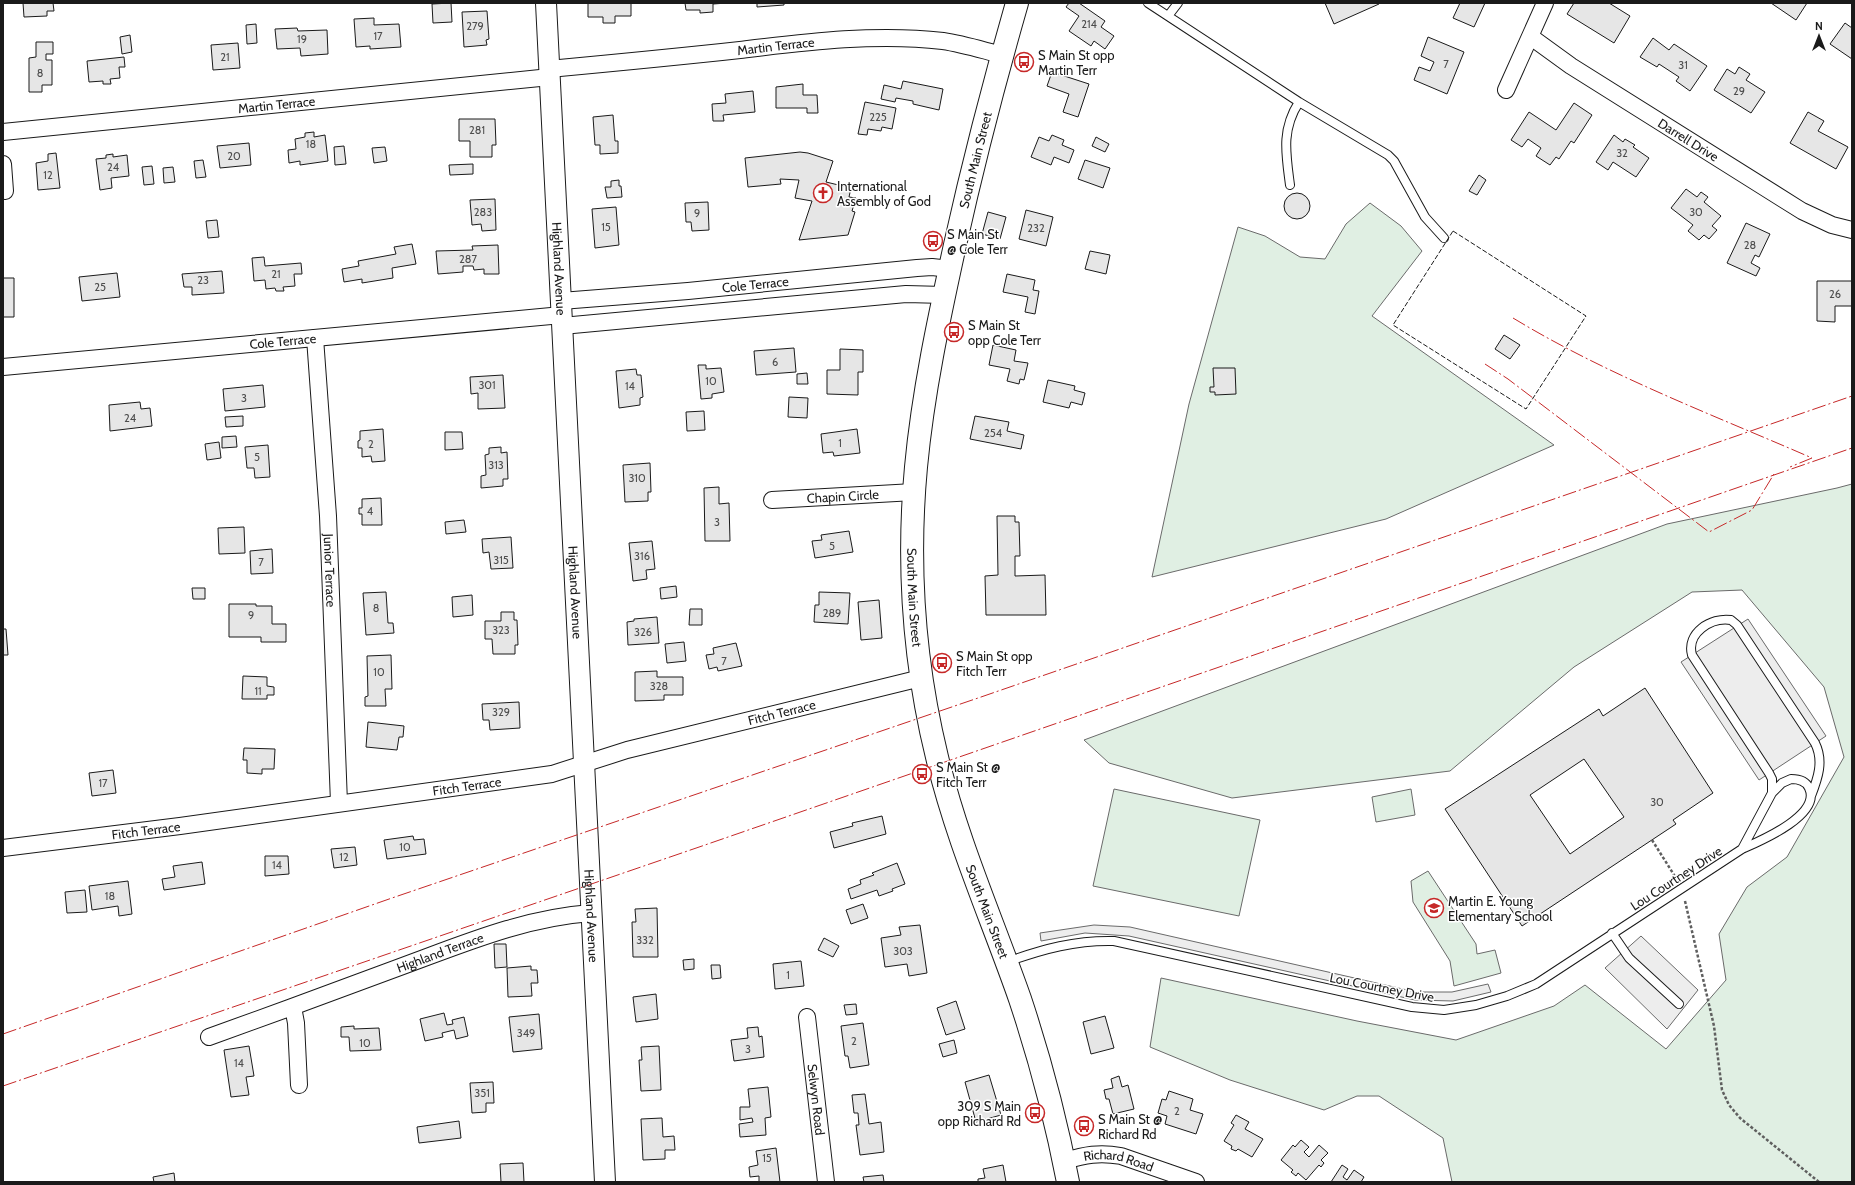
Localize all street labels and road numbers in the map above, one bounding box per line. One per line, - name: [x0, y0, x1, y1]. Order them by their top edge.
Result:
- street label: Martin Terrace: [736, 34, 815, 58]
- street label: Martin Terrace: [237, 93, 316, 116]
- street label: South Main Street: [955, 109, 995, 210]
- street label: Darrell Drive: [1655, 115, 1722, 165]
- street label: Highland Avenue: [549, 222, 570, 316]
- street label: Cole Terrace: [721, 273, 790, 296]
- street label: Cole Terrace: [249, 330, 317, 352]
- street label: Chapin Circle: [806, 486, 880, 506]
- street label: Junior Terrace: [321, 532, 340, 608]
- street label: Highland Avenue: [565, 545, 586, 640]
- street label: South Main Street: [904, 548, 926, 648]
- street label: Fitch Terrace: [746, 696, 818, 728]
- street label: Fitch Terrace: [432, 773, 503, 799]
- street label: Fitch Terrace: [111, 818, 182, 842]
- street label: Lou Courtney Drive: [1627, 842, 1725, 914]
- street label: South Main Street: [963, 862, 1013, 961]
- street label: Highland Avenue: [581, 869, 602, 963]
- street label: Highland Terrace: [394, 929, 486, 976]
- street label: Lou Courtney Drive: [1328, 969, 1436, 1005]
- street label: Selwyn Road: [804, 1063, 829, 1136]
- street label: Richard Road: [1082, 1146, 1156, 1175]

